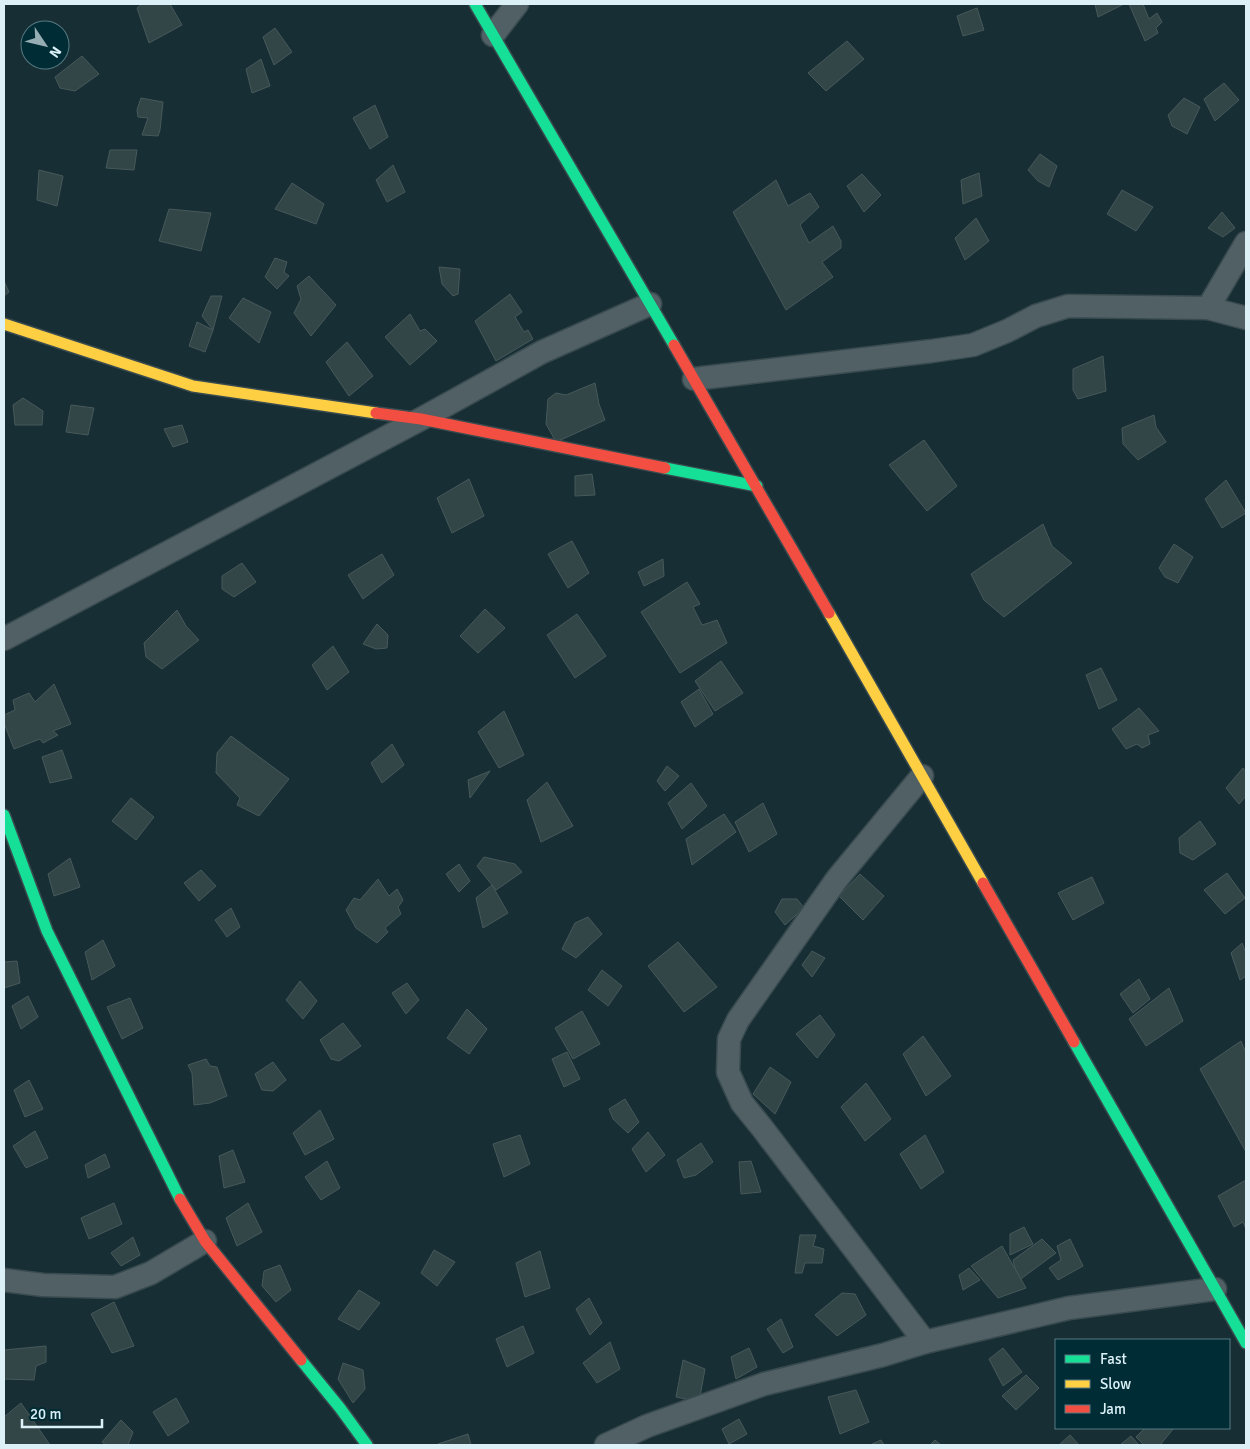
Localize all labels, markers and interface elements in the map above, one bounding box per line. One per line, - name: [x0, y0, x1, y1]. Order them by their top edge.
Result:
- north arrow: [20, 20, 70, 70]
- text: N: [45, 43, 65, 61]
- legend: [1055, 1339, 1230, 1429]
- text: Fast: [1100, 1350, 1127, 1368]
- text: Slow: [1100, 1375, 1131, 1393]
- scale bar: [22, 1396, 102, 1428]
- text: Jam: [1100, 1400, 1126, 1418]
- text: 20 m: [30, 1405, 61, 1423]

